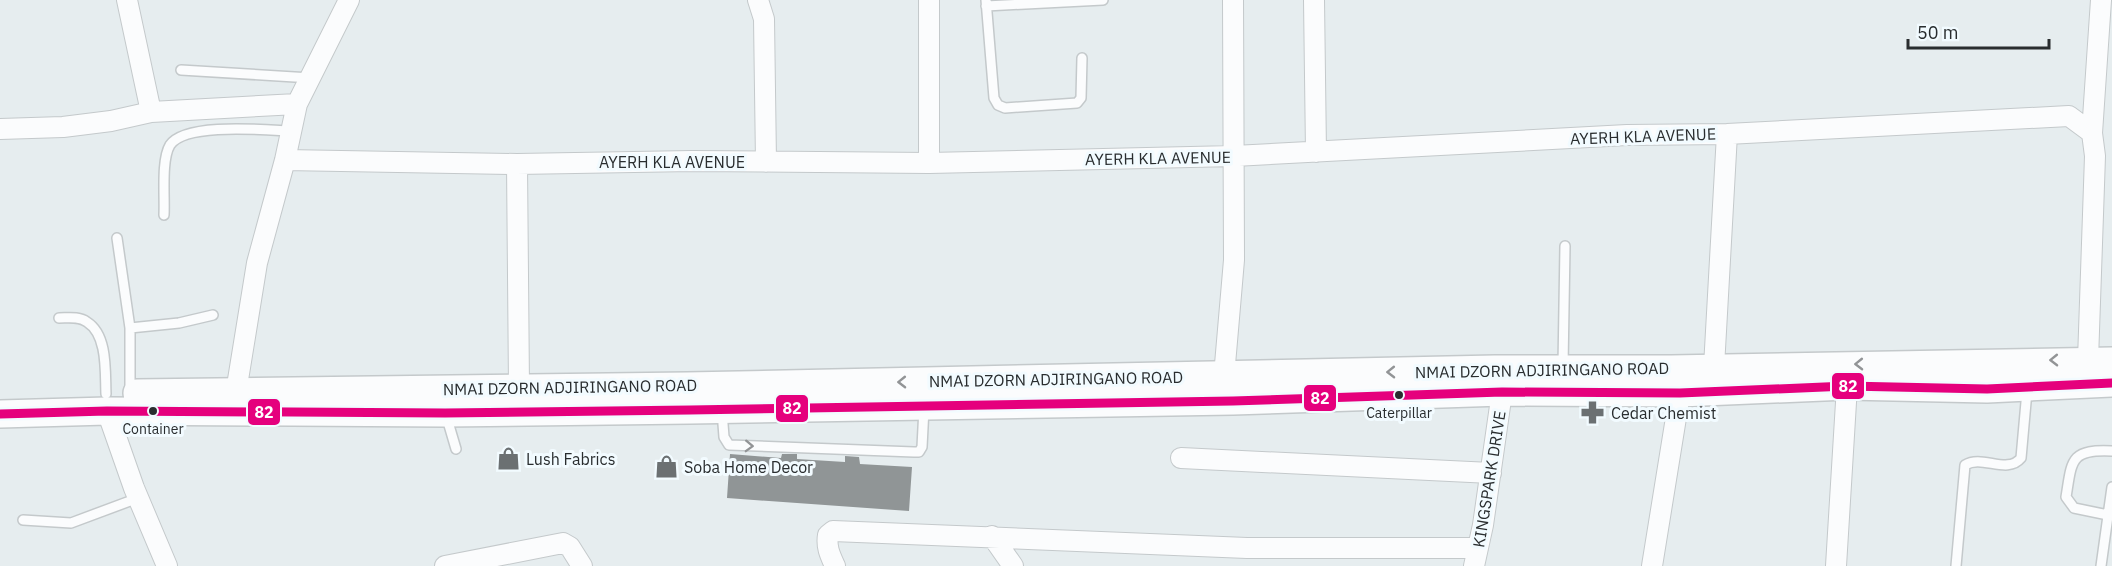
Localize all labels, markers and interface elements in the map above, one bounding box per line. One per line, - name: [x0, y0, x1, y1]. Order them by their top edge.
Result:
- scale bar: [1908, 12, 2049, 50]
- text: 50 m: [1917, 21, 1959, 44]
- street label: AYERH KLA AVENUE: [1570, 123, 1716, 149]
- street label: AYERH KLA AVENUE: [1085, 147, 1231, 169]
- street label: AYERH KLA AVENUE: [599, 152, 745, 172]
- one-way arrow: [2049, 354, 2058, 367]
- street label: NMAI DZORN ADJIRINGANO ROAD: [1415, 358, 1669, 382]
- one-way arrow: [1854, 358, 1863, 371]
- one-way arrow: [1386, 366, 1395, 378]
- street label: NMAI DZORN ADJIRINGANO ROAD: [929, 367, 1183, 391]
- line badge: 82: [1831, 372, 1865, 400]
- street label: NMAI DZORN ADJIRINGANO ROAD: [443, 375, 697, 399]
- one-way arrow: [897, 375, 906, 388]
- text: 82: [1838, 376, 1858, 396]
- line badge: 82: [1303, 384, 1337, 412]
- text: 82: [1310, 388, 1330, 408]
- marker: Caterpillar: [1393, 389, 1405, 401]
- line badge: 82: [775, 394, 809, 423]
- line badge: 82: [247, 398, 281, 426]
- text: 82: [782, 398, 802, 418]
- pharmacy icon: Cedar Chemist: [1580, 400, 1606, 426]
- text: 82: [254, 402, 274, 422]
- place label: Cedar Chemist: [1611, 403, 1716, 423]
- place label: Caterpillar: [1366, 404, 1432, 422]
- marker: Container: [147, 405, 159, 417]
- street label: KINGSPARK DRIVE: [1468, 409, 1510, 549]
- place label: Container: [122, 420, 184, 438]
- one-way arrow: [745, 440, 754, 452]
- shop icon: Lush Fabrics: [495, 446, 521, 472]
- place label: Lush Fabrics: [526, 449, 615, 469]
- shop icon: Soba Home Decor: [653, 454, 679, 480]
- place label: Soba Home Decor: [684, 457, 813, 477]

